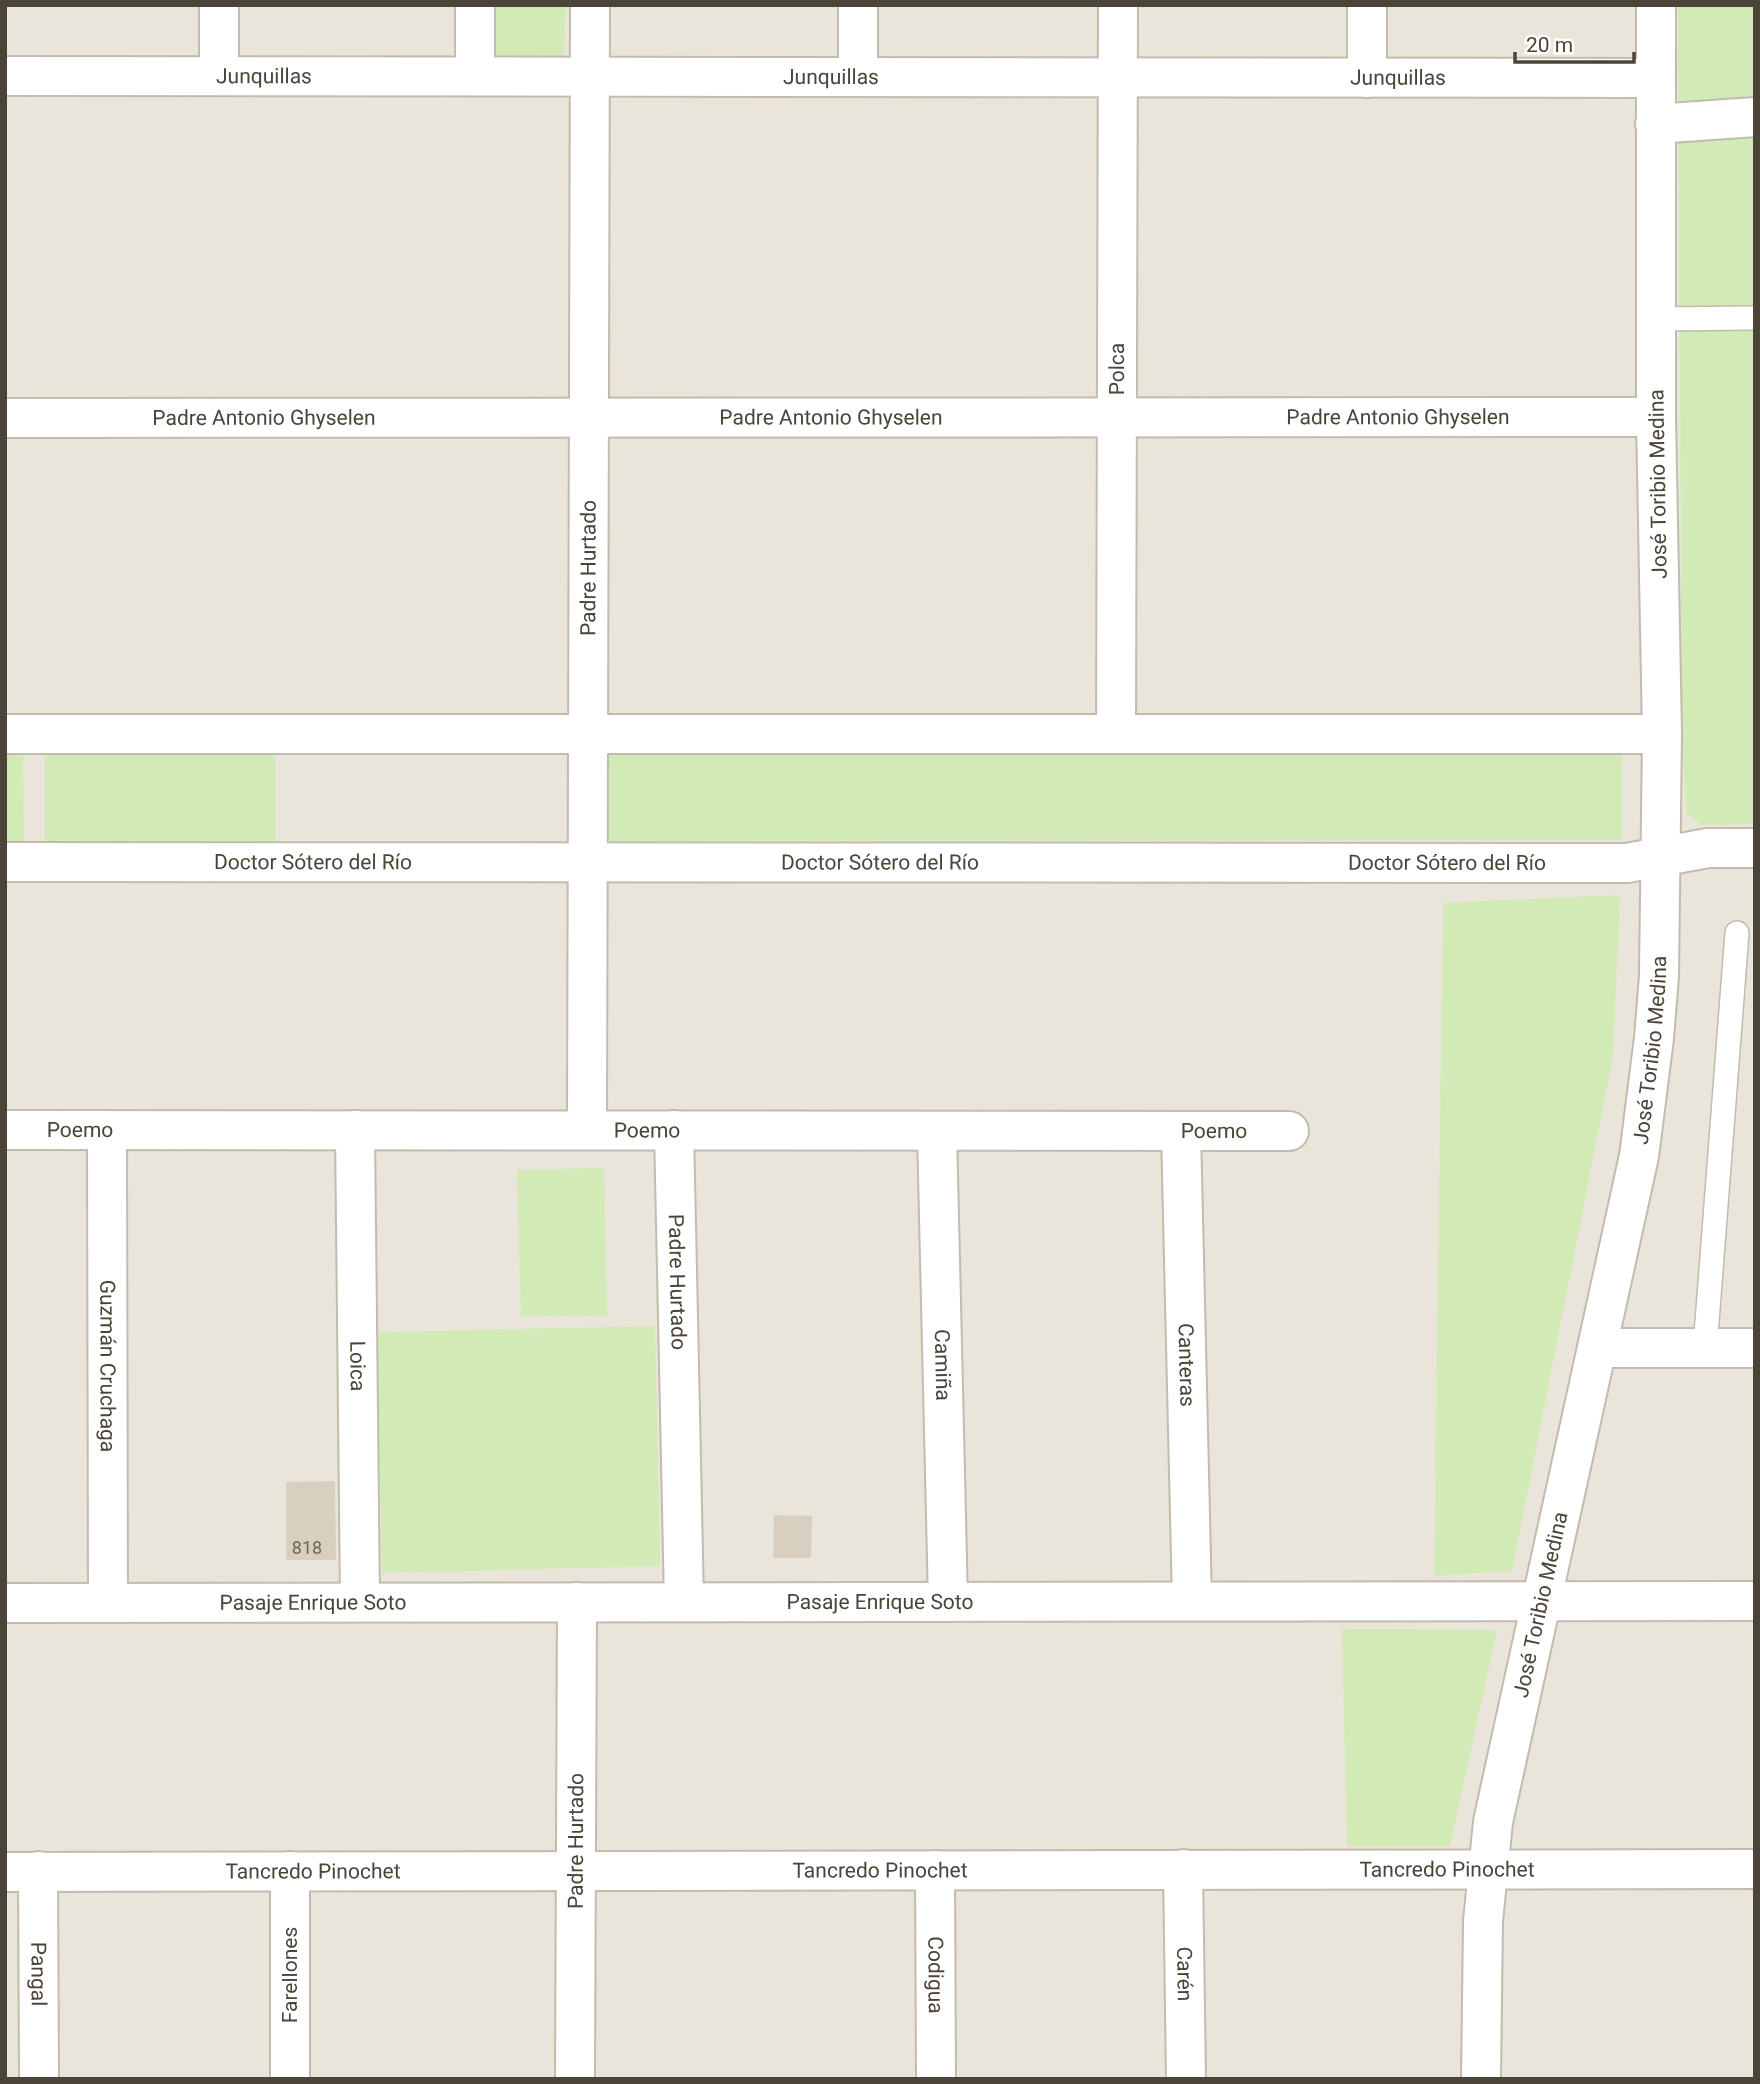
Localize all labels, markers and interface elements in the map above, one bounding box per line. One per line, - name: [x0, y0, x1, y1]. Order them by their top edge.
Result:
- scale bar: [1515, 21, 1634, 65]
- text: 20 m: [1526, 33, 1573, 57]
- street label: Junquillas: [216, 64, 312, 88]
- street label: Junquillas: [783, 65, 879, 89]
- street label: Junquillas: [1350, 66, 1446, 90]
- street label: Polca: [1105, 343, 1129, 395]
- street label: José Toribio Medina: [1644, 389, 1672, 579]
- street label: Padre Antonio Ghyselen: [719, 405, 943, 430]
- street label: Padre Antonio Ghyselen: [1286, 405, 1510, 429]
- street label: Padre Antonio Ghyselen: [152, 406, 376, 430]
- street label: Padre Hurtado: [576, 500, 601, 636]
- street label: Doctor Sótero del Río: [214, 850, 412, 874]
- street label: Doctor Sótero del Río: [781, 850, 979, 875]
- street label: Doctor Sótero del Río: [1348, 851, 1546, 875]
- street label: José Toribio Medina: [1629, 955, 1671, 1146]
- street label: Poemo: [47, 1118, 113, 1142]
- street label: Poemo: [614, 1118, 680, 1143]
- street label: Poemo: [1181, 1119, 1247, 1143]
- street label: Padre Hurtado: [664, 1214, 691, 1350]
- street label: Guzmán Cruchaga: [95, 1280, 120, 1452]
- street label: Canteras: [1173, 1323, 1199, 1407]
- street label: Camiña: [930, 1329, 955, 1401]
- street label: Loica: [345, 1340, 370, 1392]
- street label: José Toribio Medina: [1509, 1509, 1573, 1700]
- house number: 818: [292, 1537, 322, 1558]
- street label: Pasaje Enrique Soto: [786, 1590, 974, 1614]
- street label: Pasaje Enrique Soto: [219, 1591, 407, 1615]
- street label: Padre Hurtado: [564, 1773, 588, 1909]
- street label: Tancredo Pinochet: [1359, 1857, 1535, 1882]
- street label: Tancredo Pinochet: [792, 1858, 968, 1883]
- street label: Tancredo Pinochet: [225, 1859, 401, 1884]
- street label: Farellones: [278, 1927, 302, 2023]
- street label: Codigua: [923, 1936, 948, 2014]
- street label: Pangal: [26, 1942, 51, 2006]
- street label: Carén: [1172, 1946, 1197, 2002]

